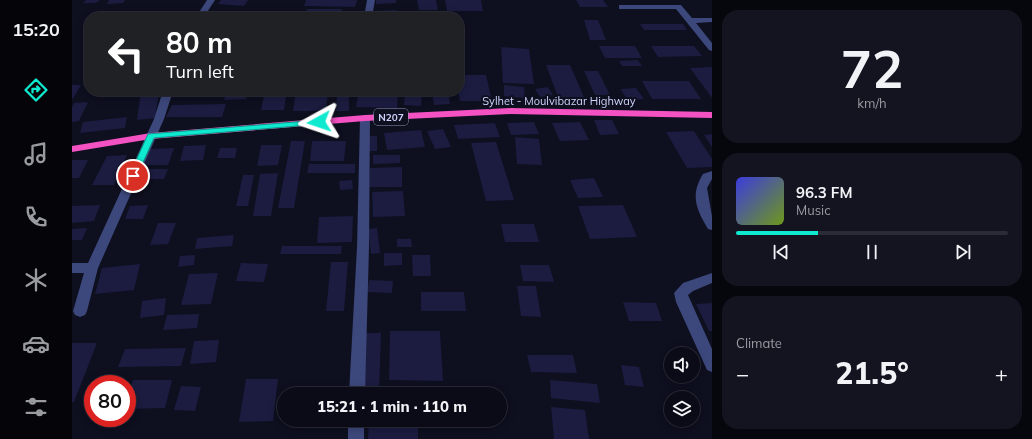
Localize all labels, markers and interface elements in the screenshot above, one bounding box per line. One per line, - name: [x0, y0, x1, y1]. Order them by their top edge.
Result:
- text: 15:20: [12, 18, 60, 41]
- text: 80 m: [166, 25, 232, 60]
- icon: left: [100, 28, 152, 80]
- text: 72: [841, 36, 903, 101]
- text: Turn left: [166, 60, 234, 83]
- icon: directions: [22, 76, 50, 104]
- street label: Sylhet - Moulvibazar Highway: [482, 94, 636, 108]
- text: km/h: [857, 95, 887, 111]
- position arrow: [298, 101, 340, 143]
- road number: N207: [374, 109, 408, 125]
- icon: music: [22, 140, 50, 168]
- pin: [116, 159, 150, 193]
- icon: arrive: [122, 165, 144, 187]
- text: 96.3 FM: [796, 183, 852, 202]
- text: Music: [796, 202, 831, 218]
- icon: phone: [22, 203, 50, 231]
- icon: previous: [770, 241, 792, 263]
- icon: pause: [861, 241, 883, 263]
- icon: next: [952, 241, 974, 263]
- icon: climate: [22, 266, 50, 294]
- icon: car: [22, 330, 50, 358]
- text: Climate: [736, 335, 782, 351]
- map controls: [664, 347, 700, 427]
- button: sound: [664, 347, 700, 383]
- text: 21.5°: [835, 354, 909, 392]
- text: −: [736, 360, 749, 388]
- text: +: [995, 360, 1008, 388]
- speed limit sign: 80: [84, 375, 136, 427]
- button: layers: [664, 391, 700, 427]
- icon: filters: [22, 393, 50, 421]
- text: 15:21 · 1 min · 110 m: [317, 397, 467, 416]

